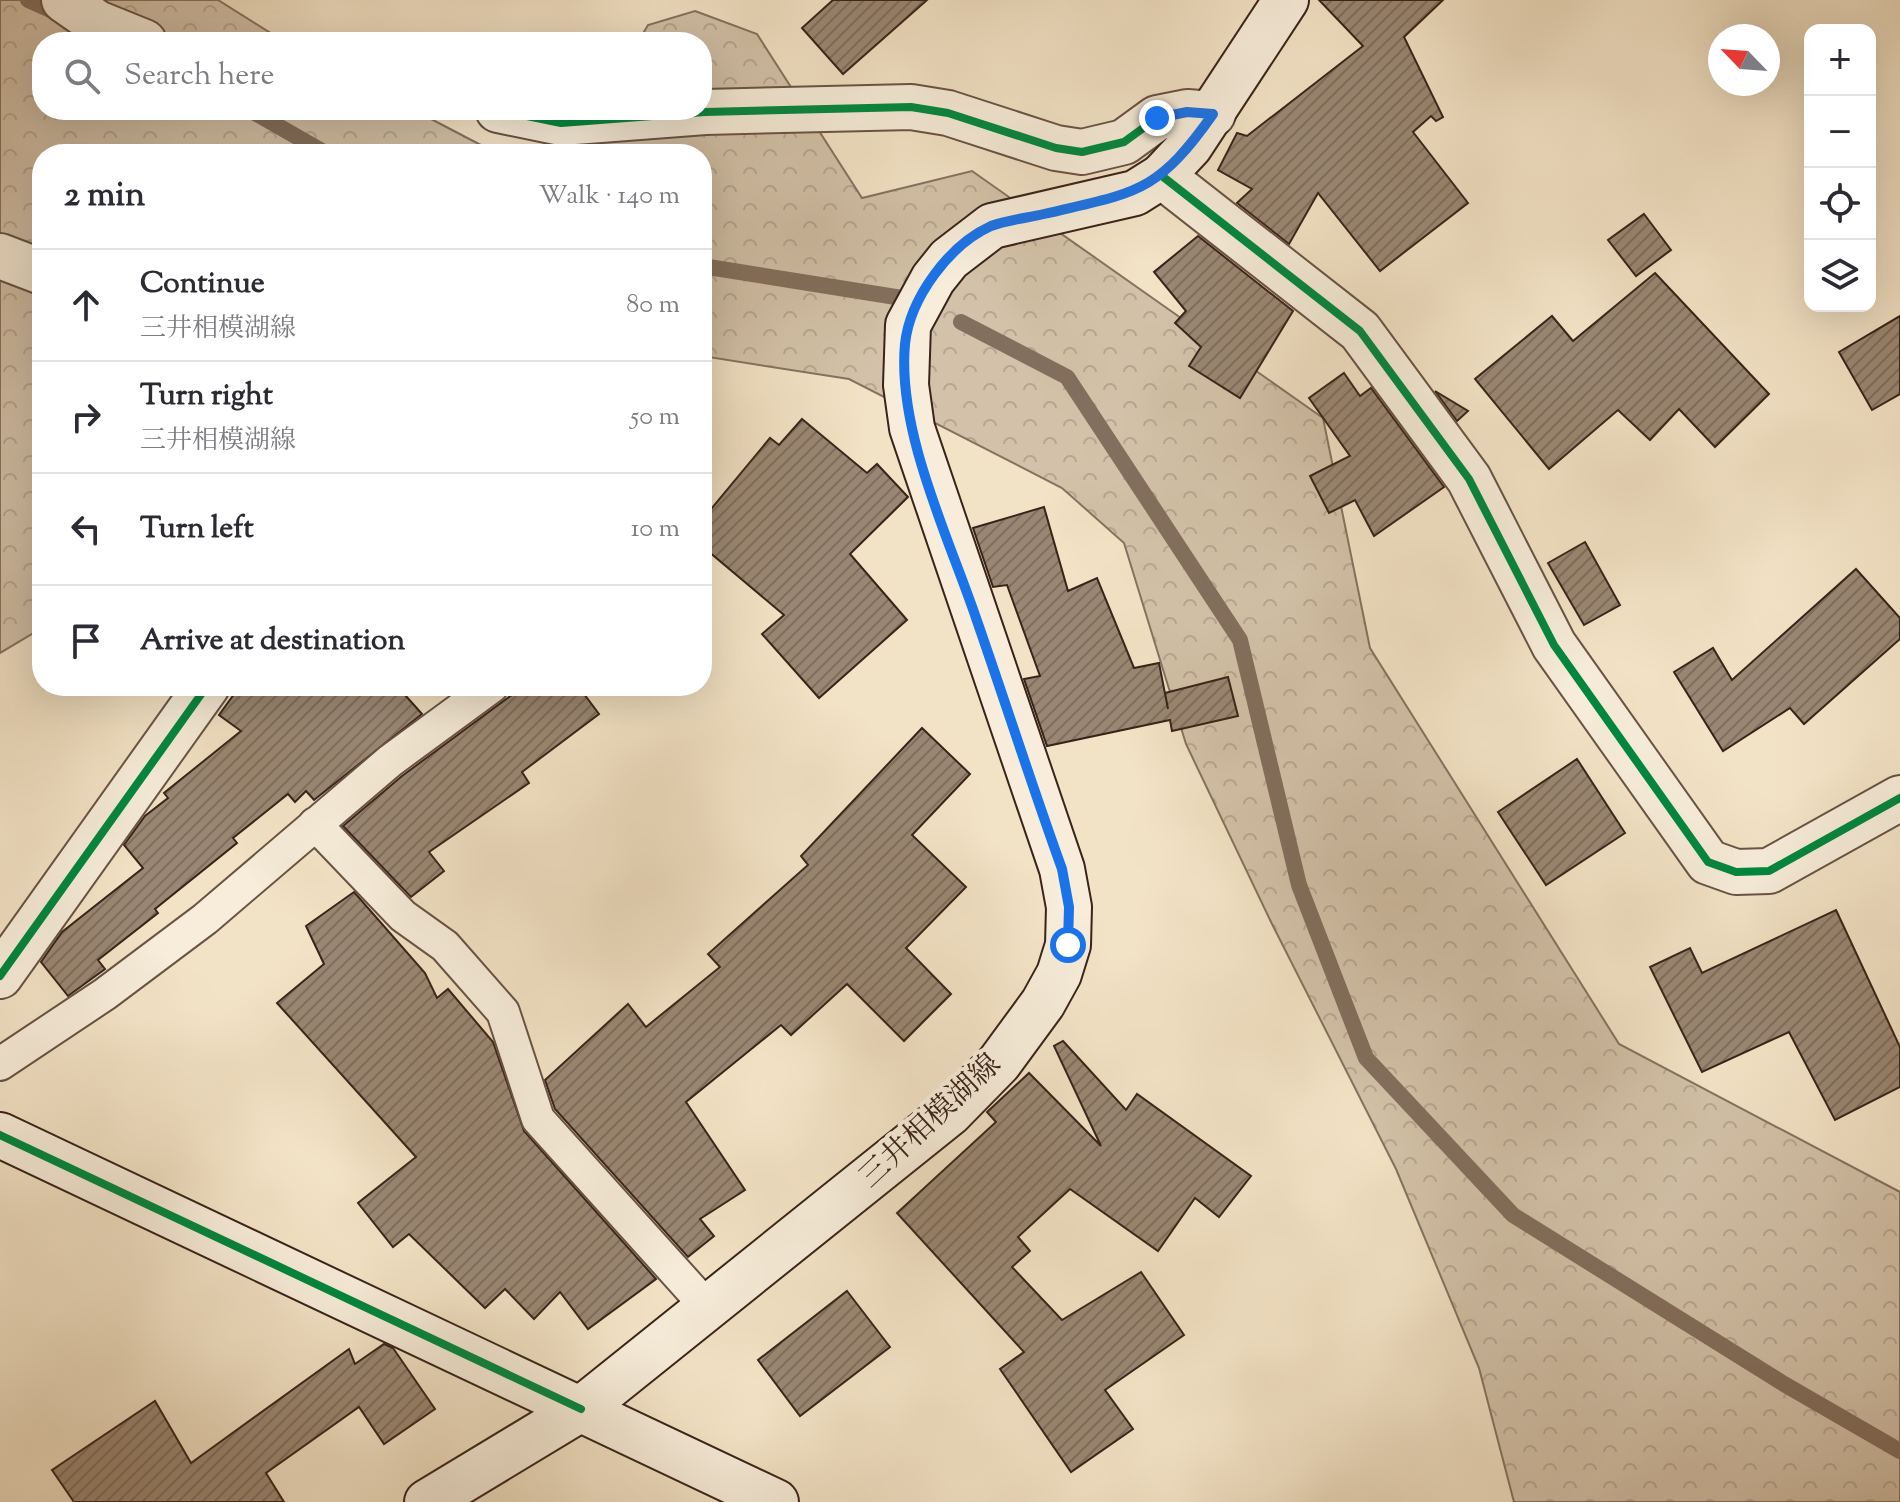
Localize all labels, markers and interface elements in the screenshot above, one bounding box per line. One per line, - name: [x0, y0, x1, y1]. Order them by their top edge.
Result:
- north arrow: [1708, 24, 1780, 96]
- map controls: [1804, 24, 1876, 312]
- button: +: [1804, 24, 1876, 96]
- search box: [32, 32, 712, 120]
- icon: search: [60, 54, 104, 98]
- text: Search here: [124, 55, 274, 98]
- button: −: [1804, 96, 1876, 168]
- route end: [1139, 100, 1175, 136]
- button: locate: [1804, 168, 1876, 240]
- text: 2 min: [64, 172, 145, 221]
- text: Walk · 140 m: [539, 178, 680, 215]
- button: layers: [1804, 240, 1876, 312]
- text: Continue: [140, 263, 265, 306]
- icon: ahead: [64, 283, 108, 327]
- text: 80 m: [626, 287, 680, 324]
- text: 三井相模湖線: [140, 311, 296, 348]
- text: Turn right: [140, 375, 273, 418]
- icon: right: [64, 395, 108, 439]
- text: 50 m: [630, 399, 680, 436]
- text: 三井相模湖線: [140, 423, 296, 460]
- icon: left: [64, 507, 108, 551]
- text: Turn left: [140, 508, 254, 551]
- text: 10 m: [631, 511, 680, 548]
- icon: arrive: [64, 619, 108, 663]
- text: Arrive at destination: [140, 620, 405, 663]
- route start: [1050, 927, 1086, 963]
- street label: 三井相模湖線: [851, 1045, 1011, 1199]

